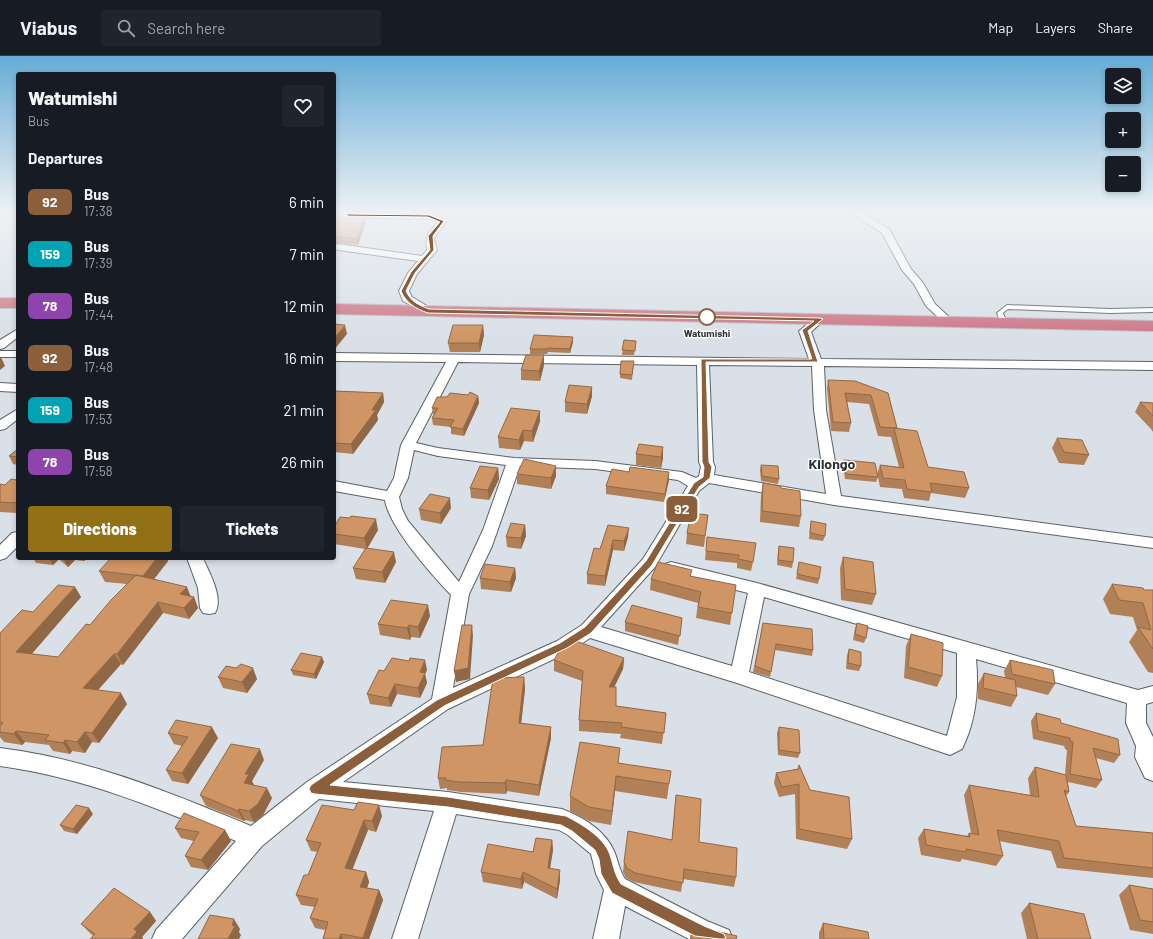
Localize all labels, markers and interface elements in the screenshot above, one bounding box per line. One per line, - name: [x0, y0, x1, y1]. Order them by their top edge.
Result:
- search box: [101, 10, 381, 46]
- text: Viabus: [20, 16, 77, 39]
- icon: search: [115, 17, 137, 39]
- text: Search here: [147, 19, 225, 37]
- text: Map: [988, 19, 1013, 36]
- text: Layers: [1035, 19, 1076, 36]
- text: Share: [1098, 19, 1133, 36]
- map controls: [1105, 68, 1141, 192]
- button: layers: [1105, 68, 1141, 104]
- button: heart: [282, 85, 324, 127]
- text: Watumishi: [28, 86, 117, 109]
- button: +: [1105, 112, 1141, 148]
- text: Bus: [28, 113, 49, 129]
- text: Departures: [28, 149, 103, 167]
- button: −: [1105, 156, 1141, 192]
- text: Bus: [84, 185, 109, 203]
- text: 92: [42, 193, 58, 210]
- text: 6 min: [289, 193, 324, 211]
- text: 17:38: [84, 203, 113, 219]
- text: Bus: [84, 237, 109, 255]
- text: 159: [40, 245, 60, 262]
- text: 7 min: [290, 245, 324, 263]
- text: 17:39: [84, 255, 113, 271]
- text: Bus: [84, 289, 109, 307]
- text: 78: [43, 297, 57, 314]
- text: 12 min: [283, 297, 324, 315]
- text: 17:44: [84, 307, 113, 323]
- marker: Watumishi: [698, 308, 716, 326]
- place label: Watumishi: [684, 327, 731, 339]
- text: Bus: [84, 341, 109, 359]
- text: 92: [42, 349, 58, 366]
- text: 16 min: [284, 349, 324, 367]
- text: 17:48: [84, 359, 113, 375]
- text: Bus: [84, 393, 109, 411]
- text: 159: [40, 401, 60, 418]
- text: 21 min: [284, 401, 324, 419]
- text: 17:53: [84, 411, 112, 427]
- text: Bus: [84, 445, 109, 463]
- text: 78: [43, 453, 57, 470]
- text: 26 min: [281, 453, 324, 471]
- district label: Kilongo: [809, 455, 856, 472]
- text: 17:58: [84, 463, 113, 479]
- line badge: 92: [664, 496, 700, 522]
- text: 92: [674, 500, 690, 517]
- button: Directions: [28, 506, 172, 552]
- button: Tickets: [180, 506, 324, 552]

